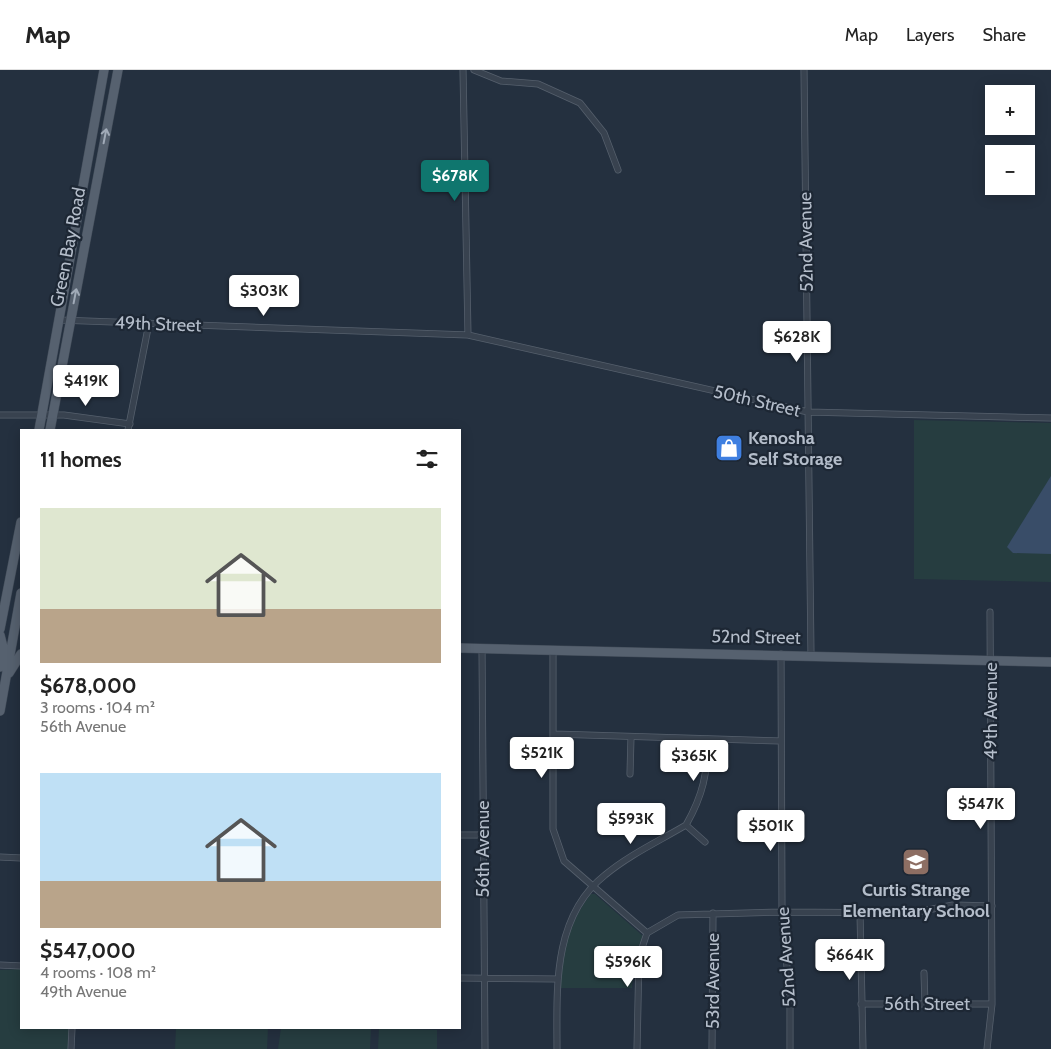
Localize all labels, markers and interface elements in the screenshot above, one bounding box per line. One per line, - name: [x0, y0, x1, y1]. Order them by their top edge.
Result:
- text: Map: [25, 20, 71, 49]
- text: Map: [845, 24, 878, 46]
- text: Layers: [906, 24, 955, 46]
- text: Share: [983, 24, 1026, 46]
- map controls: [985, 85, 1035, 195]
- button: +: [985, 85, 1035, 135]
- one-way arrow: [101, 129, 110, 145]
- button: −: [985, 145, 1035, 195]
- pin: $678K: [420, 160, 490, 202]
- text: $678K: [432, 166, 478, 185]
- street label: Green Bay Road: [46, 185, 90, 309]
- street label: 52nd Avenue: [794, 192, 818, 292]
- pin: $303K: [229, 274, 299, 317]
- text: $303K: [240, 281, 288, 300]
- one-way arrow: [70, 288, 80, 304]
- street label: 49th Street: [114, 311, 202, 337]
- pin: $628K: [762, 320, 832, 363]
- text: $628K: [774, 327, 820, 346]
- pin: $419K: [51, 364, 121, 407]
- text: $419K: [64, 371, 108, 390]
- street label: 50th Street: [711, 380, 803, 422]
- place label: Kenosha Self Storage: [748, 427, 842, 470]
- shop icon: Kenosha Self Storage: [714, 433, 744, 463]
- icon: filters: [413, 445, 441, 473]
- text: 11 homes: [40, 447, 122, 472]
- icon: home: [196, 540, 286, 630]
- street label: 52nd Street: [711, 625, 801, 649]
- street label: 49th Avenue: [980, 662, 1002, 760]
- text: $678,000: [40, 673, 137, 698]
- text: 3 rooms · 104 m²: [40, 698, 155, 717]
- text: 56th Avenue: [40, 717, 126, 736]
- pin: $521K: [507, 736, 577, 779]
- pin: $365K: [659, 740, 729, 782]
- text: $521K: [521, 743, 563, 762]
- text: $365K: [671, 746, 717, 765]
- pin: $547K: [946, 788, 1016, 830]
- text: $547K: [958, 794, 1004, 813]
- street label: 56th Avenue: [472, 801, 494, 897]
- pin: $593K: [596, 802, 666, 845]
- icon: home: [196, 805, 286, 895]
- text: $593K: [608, 809, 654, 828]
- pin: $501K: [736, 810, 806, 852]
- text: $501K: [748, 816, 794, 835]
- school or university icon: Curtis Strange Elementary School: [901, 847, 931, 877]
- place label: Curtis Strange Elementary School: [842, 879, 990, 922]
- street label: 52nd Avenue: [772, 906, 800, 1008]
- street label: 53rd Avenue: [702, 933, 724, 1029]
- text: $547,000: [40, 938, 136, 963]
- pin: $664K: [815, 938, 885, 981]
- text: $664K: [826, 945, 874, 964]
- pin: $596K: [593, 946, 663, 988]
- text: $596K: [605, 952, 651, 971]
- text: 4 rooms · 108 m²: [40, 963, 156, 982]
- text: 49th Avenue: [40, 982, 127, 1001]
- street label: 56th Street: [884, 993, 970, 1015]

